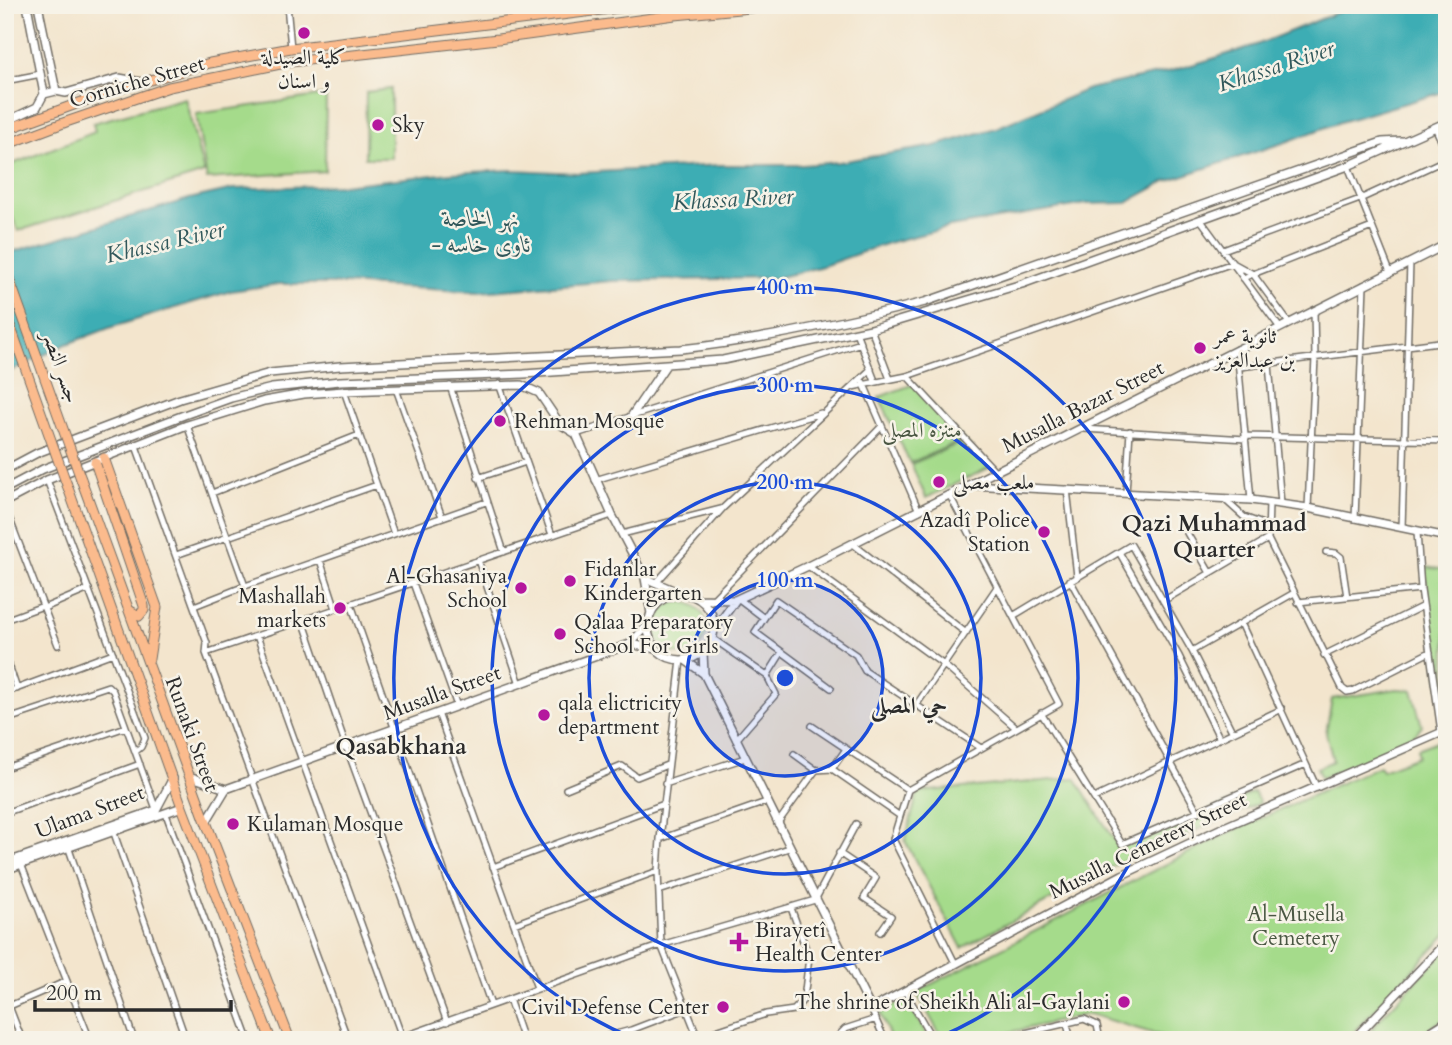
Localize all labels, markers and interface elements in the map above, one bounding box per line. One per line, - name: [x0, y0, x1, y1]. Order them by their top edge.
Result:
- marker: كلية الصيدلة و اسنان: [296, 25, 312, 41]
- water label: Khassa River: [1214, 32, 1340, 99]
- place label: كلية الصيدلة و اسنان: [261, 43, 346, 96]
- street label: Corniche Street: [66, 49, 208, 115]
- place label: Sky: [392, 111, 425, 140]
- marker: Sky: [370, 117, 386, 133]
- water label: Khassa River: [672, 180, 796, 218]
- water label: نهر الخاصة - ئاوی خاسە: [431, 203, 531, 260]
- water label: Khassa River: [103, 213, 229, 271]
- text: 400 m: [756, 273, 814, 302]
- place label: ثانوية عمر بن عبدالعزيز: [1212, 322, 1295, 375]
- street label: جسر النصر: [34, 325, 87, 407]
- marker: ثانوية عمر بن عبدالعزيز: [1192, 340, 1208, 356]
- street label: Musalla Bazar Street: [997, 353, 1169, 460]
- text: 300 m: [756, 371, 814, 400]
- place label: Rehman Mosque: [514, 407, 664, 436]
- marker: Rehman Mosque: [492, 413, 508, 429]
- park label: متنزه المصلى: [882, 416, 962, 446]
- text: 200 m: [756, 468, 814, 497]
- place label: ملعب مصلى: [953, 468, 1034, 498]
- marker: ملعب مصلى: [931, 474, 947, 490]
- place label: Azadî Police Station: [919, 506, 1030, 559]
- district label: Qazi Muhammad Quarter: [1122, 508, 1307, 565]
- marker: Azadî Police Station: [1036, 524, 1052, 540]
- place label: Fidanlar Kindergarten: [584, 555, 703, 608]
- place label: Al-Ghasaniya School: [386, 562, 507, 615]
- text: 100 m: [756, 566, 814, 595]
- marker: Fidanlar Kindergarten: [562, 573, 578, 589]
- marker: Al-Ghasaniya School: [513, 580, 529, 596]
- place label: Mashallah markets: [238, 582, 326, 635]
- marker: Mashallah markets: [332, 600, 348, 616]
- place label: Qalaa Preparatory School For Girls: [574, 608, 734, 661]
- marker: Qalaa Preparatory School For Girls: [552, 626, 568, 642]
- street label: Musalla Street: [379, 658, 505, 728]
- centre of rings: [773, 666, 797, 690]
- street label: Runaki Street: [158, 672, 226, 796]
- place label: qala elictricity department: [558, 689, 682, 742]
- district label: حي المصلى: [870, 690, 947, 724]
- marker: qala elictricity department: [536, 707, 552, 723]
- district label: Qasabkhana: [335, 731, 467, 762]
- street label: Ulama Street: [31, 778, 149, 846]
- street label: Musalla Cemetery Street: [1044, 785, 1252, 907]
- place label: Kulaman Mosque: [247, 810, 403, 839]
- marker: Kulaman Mosque: [225, 816, 241, 832]
- park label: Al-Musella Cemetery: [1247, 900, 1345, 953]
- place label: Birayetî Health Center: [755, 916, 882, 969]
- marker: Birayetî Health Center: [729, 932, 749, 952]
- scale bar: [35, 968, 231, 1012]
- text: 200 m: [46, 979, 102, 1008]
- place label: The shrine of Sheikh Ali al-Gaylani: [795, 988, 1110, 1017]
- place label: Civil Defense Center: [521, 993, 709, 1022]
- marker: The shrine of Sheikh Ali al-Gaylani: [1116, 994, 1132, 1010]
- marker: Civil Defense Center: [715, 999, 731, 1015]

